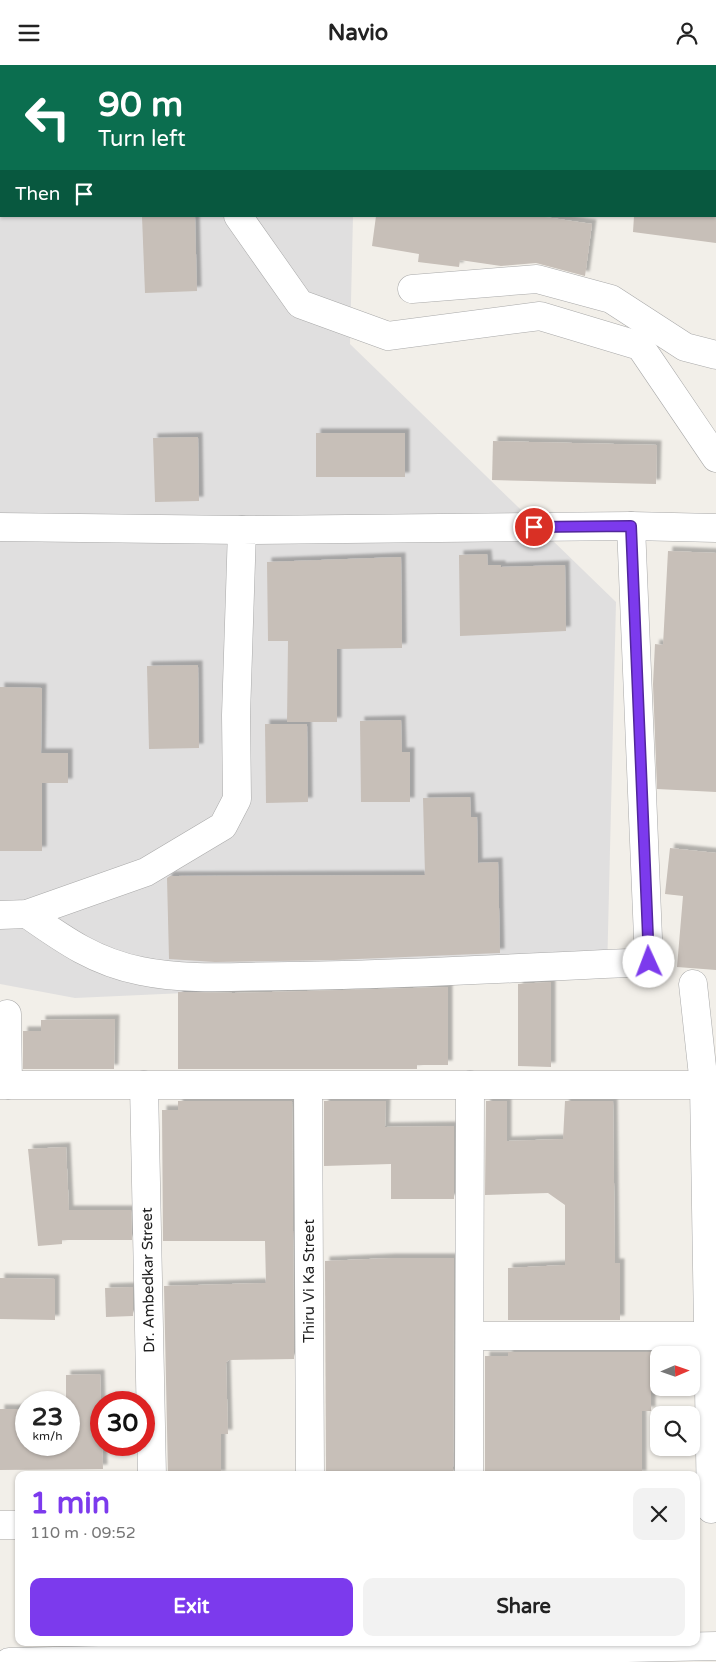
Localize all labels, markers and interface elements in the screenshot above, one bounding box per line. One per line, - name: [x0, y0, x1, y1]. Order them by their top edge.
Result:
- icon: menu: [15, 19, 43, 47]
- icon: person: [673, 19, 701, 47]
- text: Navio: [328, 20, 388, 46]
- text: 90 m: [98, 84, 183, 126]
- icon: left: [15, 85, 80, 150]
- text: Turn left: [98, 126, 186, 152]
- icon: arrive: [70, 180, 98, 208]
- text: Then: [15, 183, 60, 205]
- pin: [513, 506, 555, 548]
- icon: arrive: [520, 513, 548, 541]
- position arrow: [622, 935, 674, 987]
- street label: Dr. Ambedkar Street: [138, 1207, 158, 1353]
- street label: Thiru Vi Ka Street: [300, 1219, 318, 1343]
- north arrow: [650, 1346, 700, 1396]
- map controls: [650, 1346, 700, 1456]
- speed limit sign: 30: [90, 1391, 155, 1456]
- text: 23: [32, 1402, 63, 1432]
- button: search: [650, 1406, 700, 1456]
- text: km/h: [32, 1429, 63, 1443]
- text: 1 min: [30, 1485, 110, 1522]
- button: close: [633, 1488, 685, 1540]
- text: 110 m · 09:52: [30, 1523, 136, 1543]
- button: Exit: [30, 1578, 353, 1636]
- button: Share: [363, 1578, 685, 1636]

